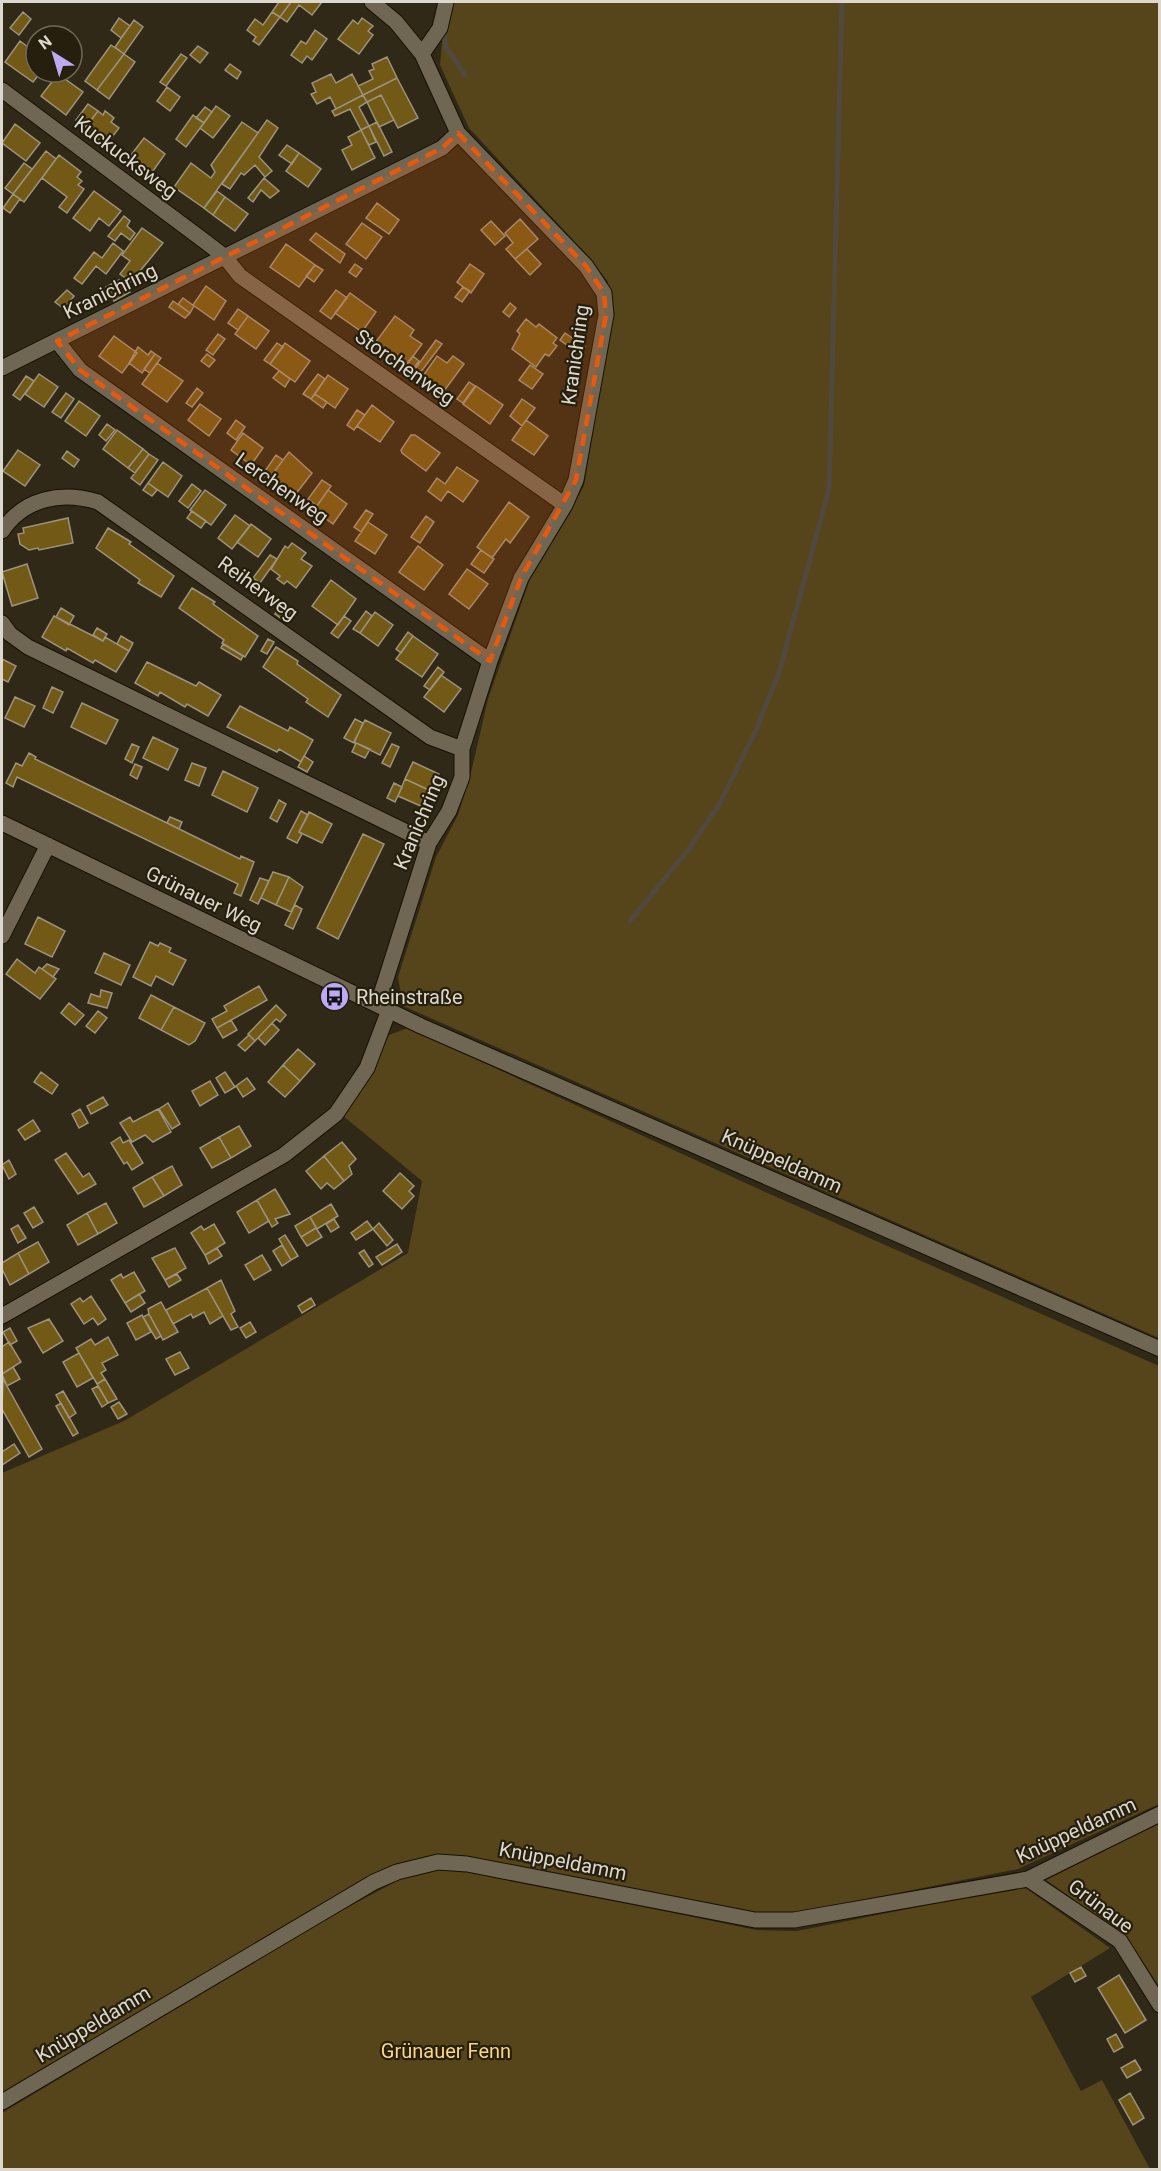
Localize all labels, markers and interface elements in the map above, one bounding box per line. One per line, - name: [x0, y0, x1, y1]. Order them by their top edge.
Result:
- north arrow: [24, 24, 84, 84]
- text: N: [35, 31, 56, 53]
- street label: Kuckucksweg: [70, 110, 182, 204]
- street label: Kranichring: [59, 258, 161, 324]
- street label: Kranichring: [556, 303, 594, 407]
- street label: Storchenweg: [351, 324, 459, 410]
- street label: Lerchenweg: [231, 447, 333, 529]
- street label: Reiherweg: [213, 551, 303, 625]
- street label: Kranichring: [388, 771, 450, 873]
- street label: Grünauer Weg: [142, 861, 266, 937]
- bus stop icon: Rheinstraße: [319, 981, 351, 1013]
- place label: Rheinstraße: [356, 985, 462, 1009]
- street label: Knüppeldamm: [718, 1124, 846, 1198]
- street label: Knüppeldamm: [1012, 1792, 1140, 1868]
- street label: Knüppeldamm: [497, 1837, 629, 1885]
- street label: Grünaue: [1064, 1874, 1138, 1938]
- street label: Knüppeldamm: [31, 1980, 155, 2068]
- park label: Grünauer Fenn: [381, 2039, 511, 2063]

